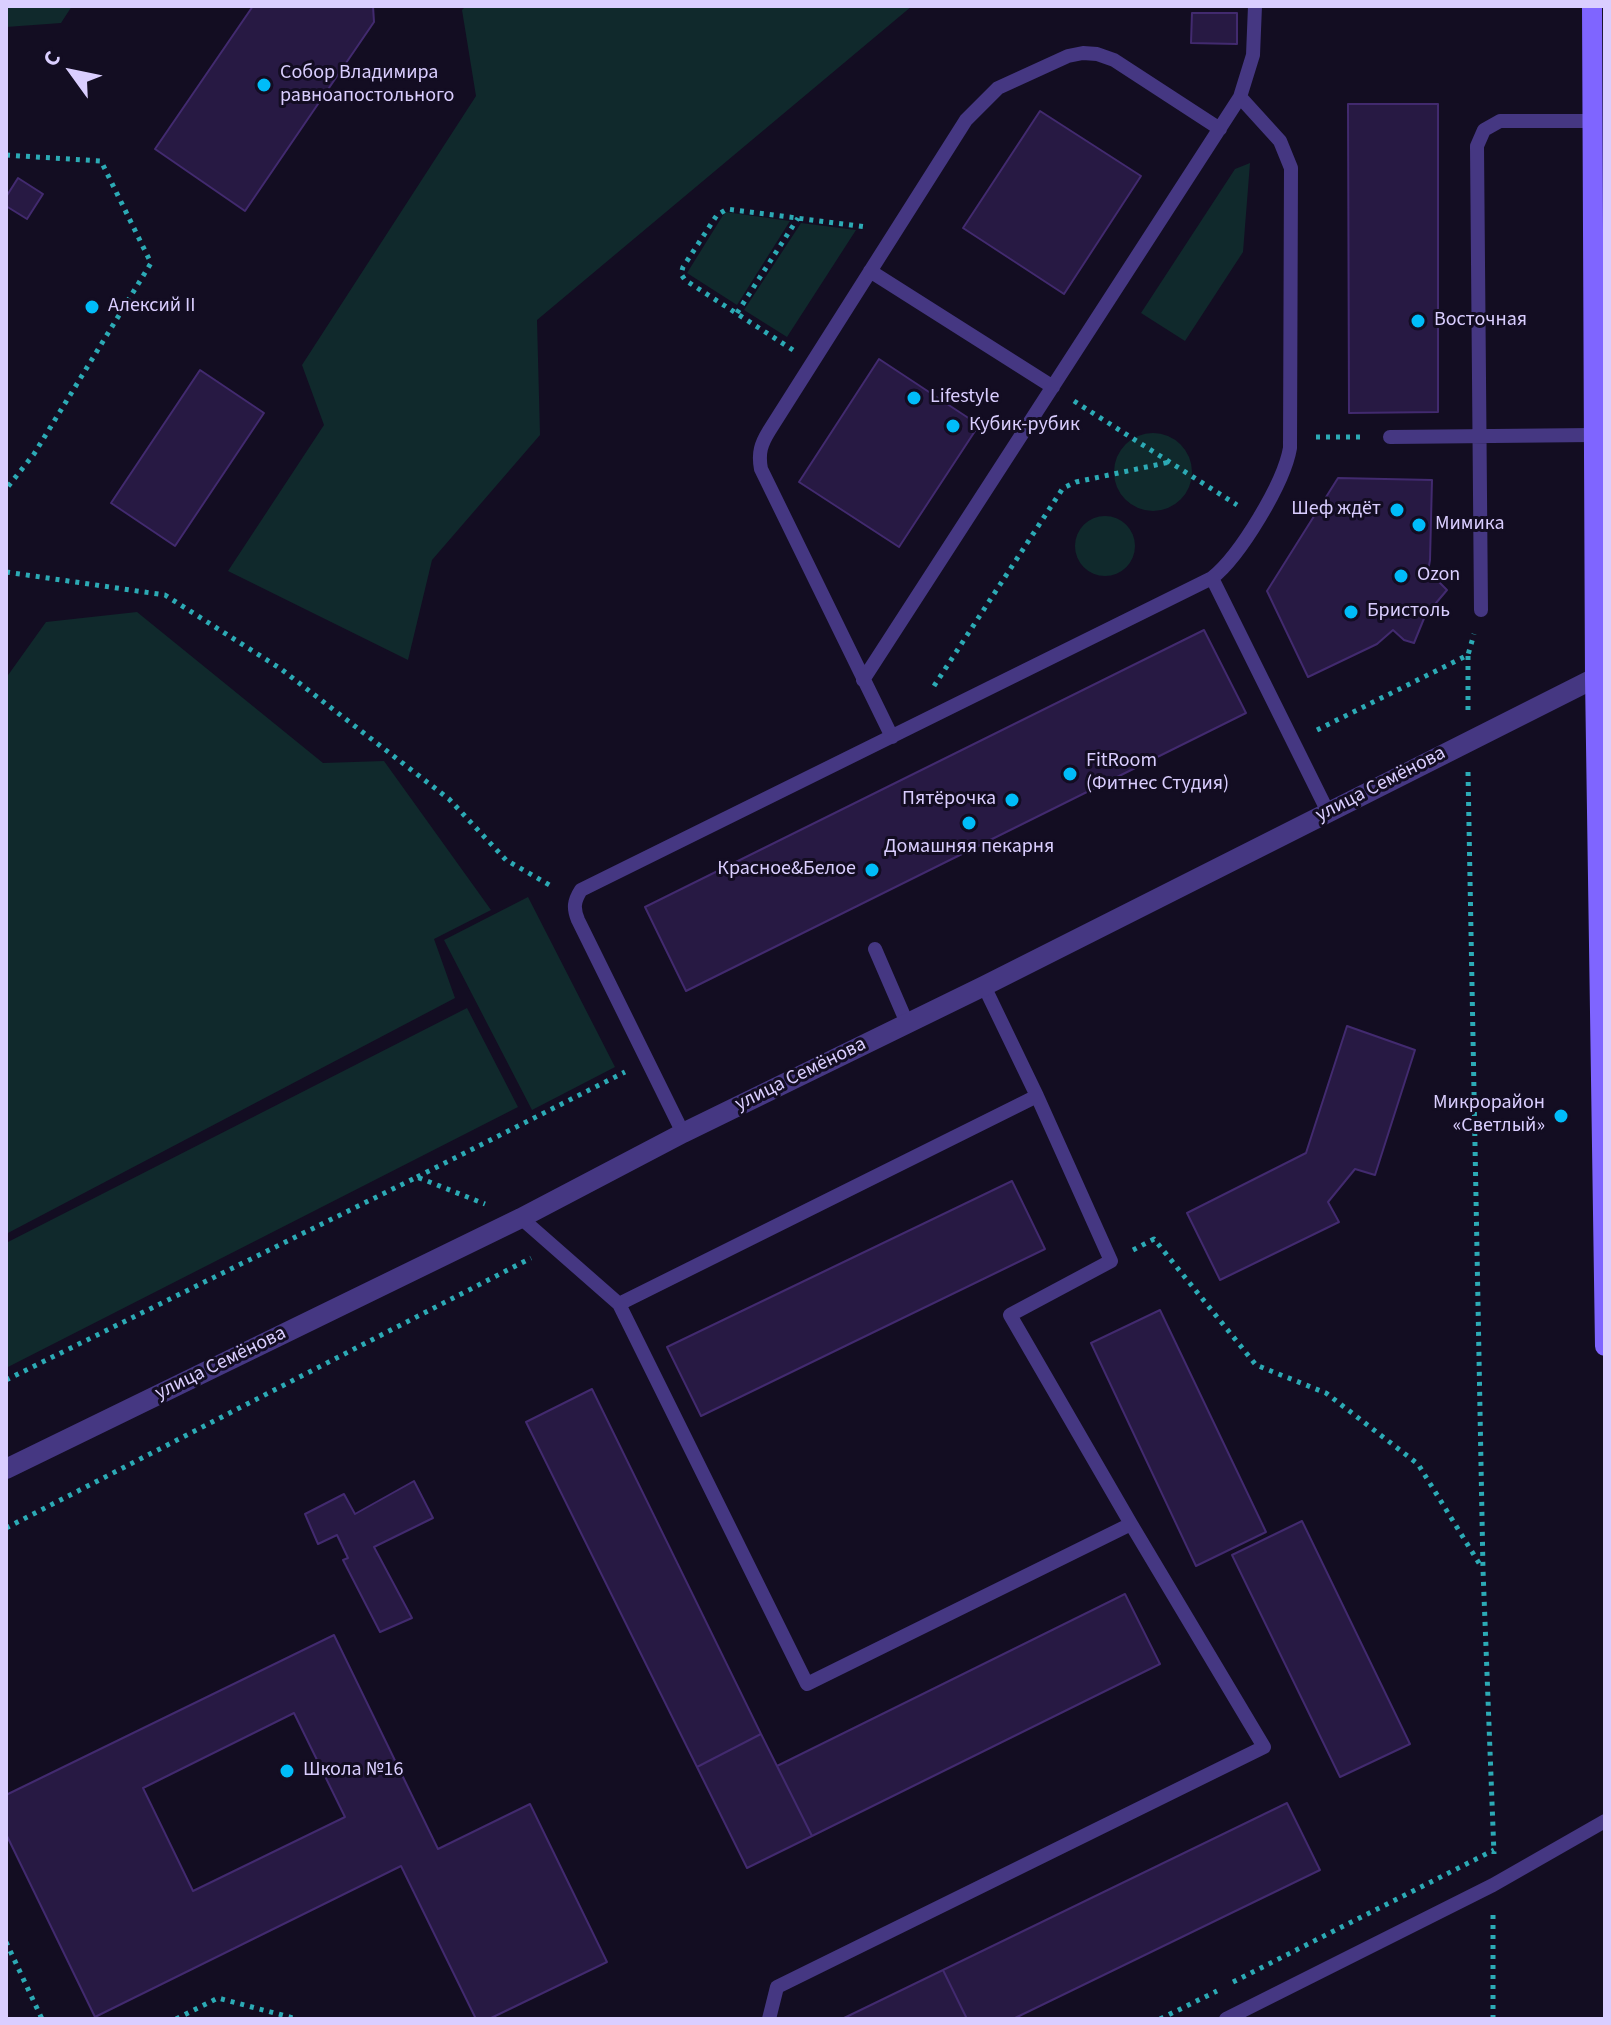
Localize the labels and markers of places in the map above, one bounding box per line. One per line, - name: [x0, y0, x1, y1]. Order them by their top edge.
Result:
- place label: Собор Владимира равноапостольного: [280, 62, 454, 109]
- marker: Собор Владимира равноапостольного: [255, 76, 273, 94]
- place label: Алексий II: [108, 295, 196, 319]
- marker: Алексий II: [83, 298, 101, 316]
- place label: Восточная: [1434, 309, 1527, 333]
- marker: Восточная: [1409, 312, 1427, 330]
- place label: Lifestyle: [930, 386, 999, 410]
- marker: Lifestyle: [905, 389, 923, 407]
- place label: Кубик-рубик: [969, 414, 1080, 438]
- marker: Кубик-рубик: [944, 417, 962, 435]
- place label: Шеф ждёт: [1291, 498, 1381, 522]
- marker: Шеф ждёт: [1388, 501, 1406, 519]
- place label: Мимика: [1435, 513, 1505, 537]
- marker: Мимика: [1410, 516, 1428, 534]
- place label: Ozon: [1417, 564, 1460, 588]
- marker: Ozon: [1392, 567, 1410, 585]
- place label: Бристоль: [1367, 600, 1450, 624]
- marker: Бристоль: [1342, 603, 1360, 621]
- place label: FitRoom (Фитнес Студия): [1086, 750, 1229, 797]
- marker: FitRoom (Фитнес Студия): [1061, 765, 1079, 783]
- place label: Пятёрочка: [902, 788, 996, 812]
- marker: Пятёрочка: [1003, 791, 1021, 809]
- marker: Домашняя пекарня: [960, 814, 978, 832]
- place label: Домашняя пекарня: [884, 836, 1054, 860]
- place label: Красное&Белое: [717, 858, 856, 882]
- marker: Красное&Белое: [863, 861, 881, 879]
- place label: Микрорайон «Светлый»: [1433, 1092, 1545, 1139]
- marker: Микрорайон «Светлый»: [1552, 1107, 1570, 1125]
- place label: Школа №16: [303, 1759, 403, 1783]
- marker: Школа №16: [278, 1762, 296, 1780]

